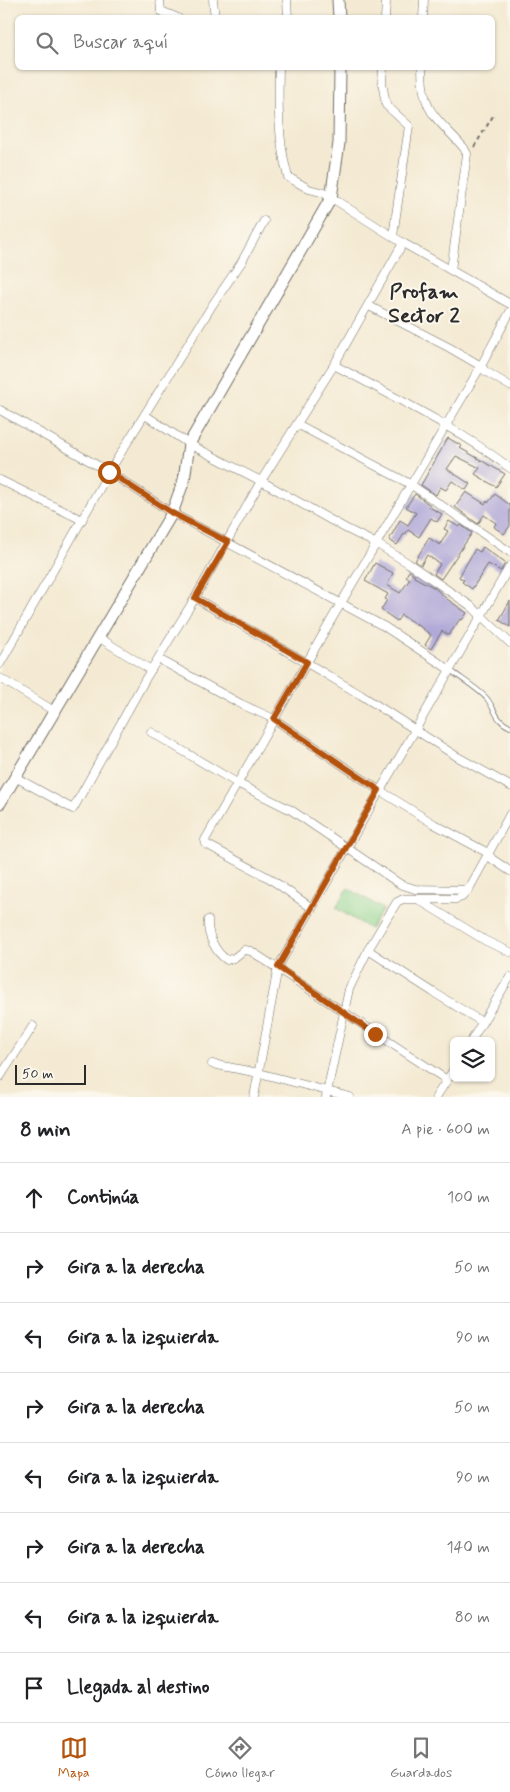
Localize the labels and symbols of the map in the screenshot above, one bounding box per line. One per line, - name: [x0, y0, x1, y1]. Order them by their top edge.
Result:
- district label: Profam Sector 2: [388, 278, 460, 330]
- route start: [98, 461, 121, 484]
- route end: [364, 1023, 387, 1046]
- scale bar: [15, 1062, 86, 1085]

